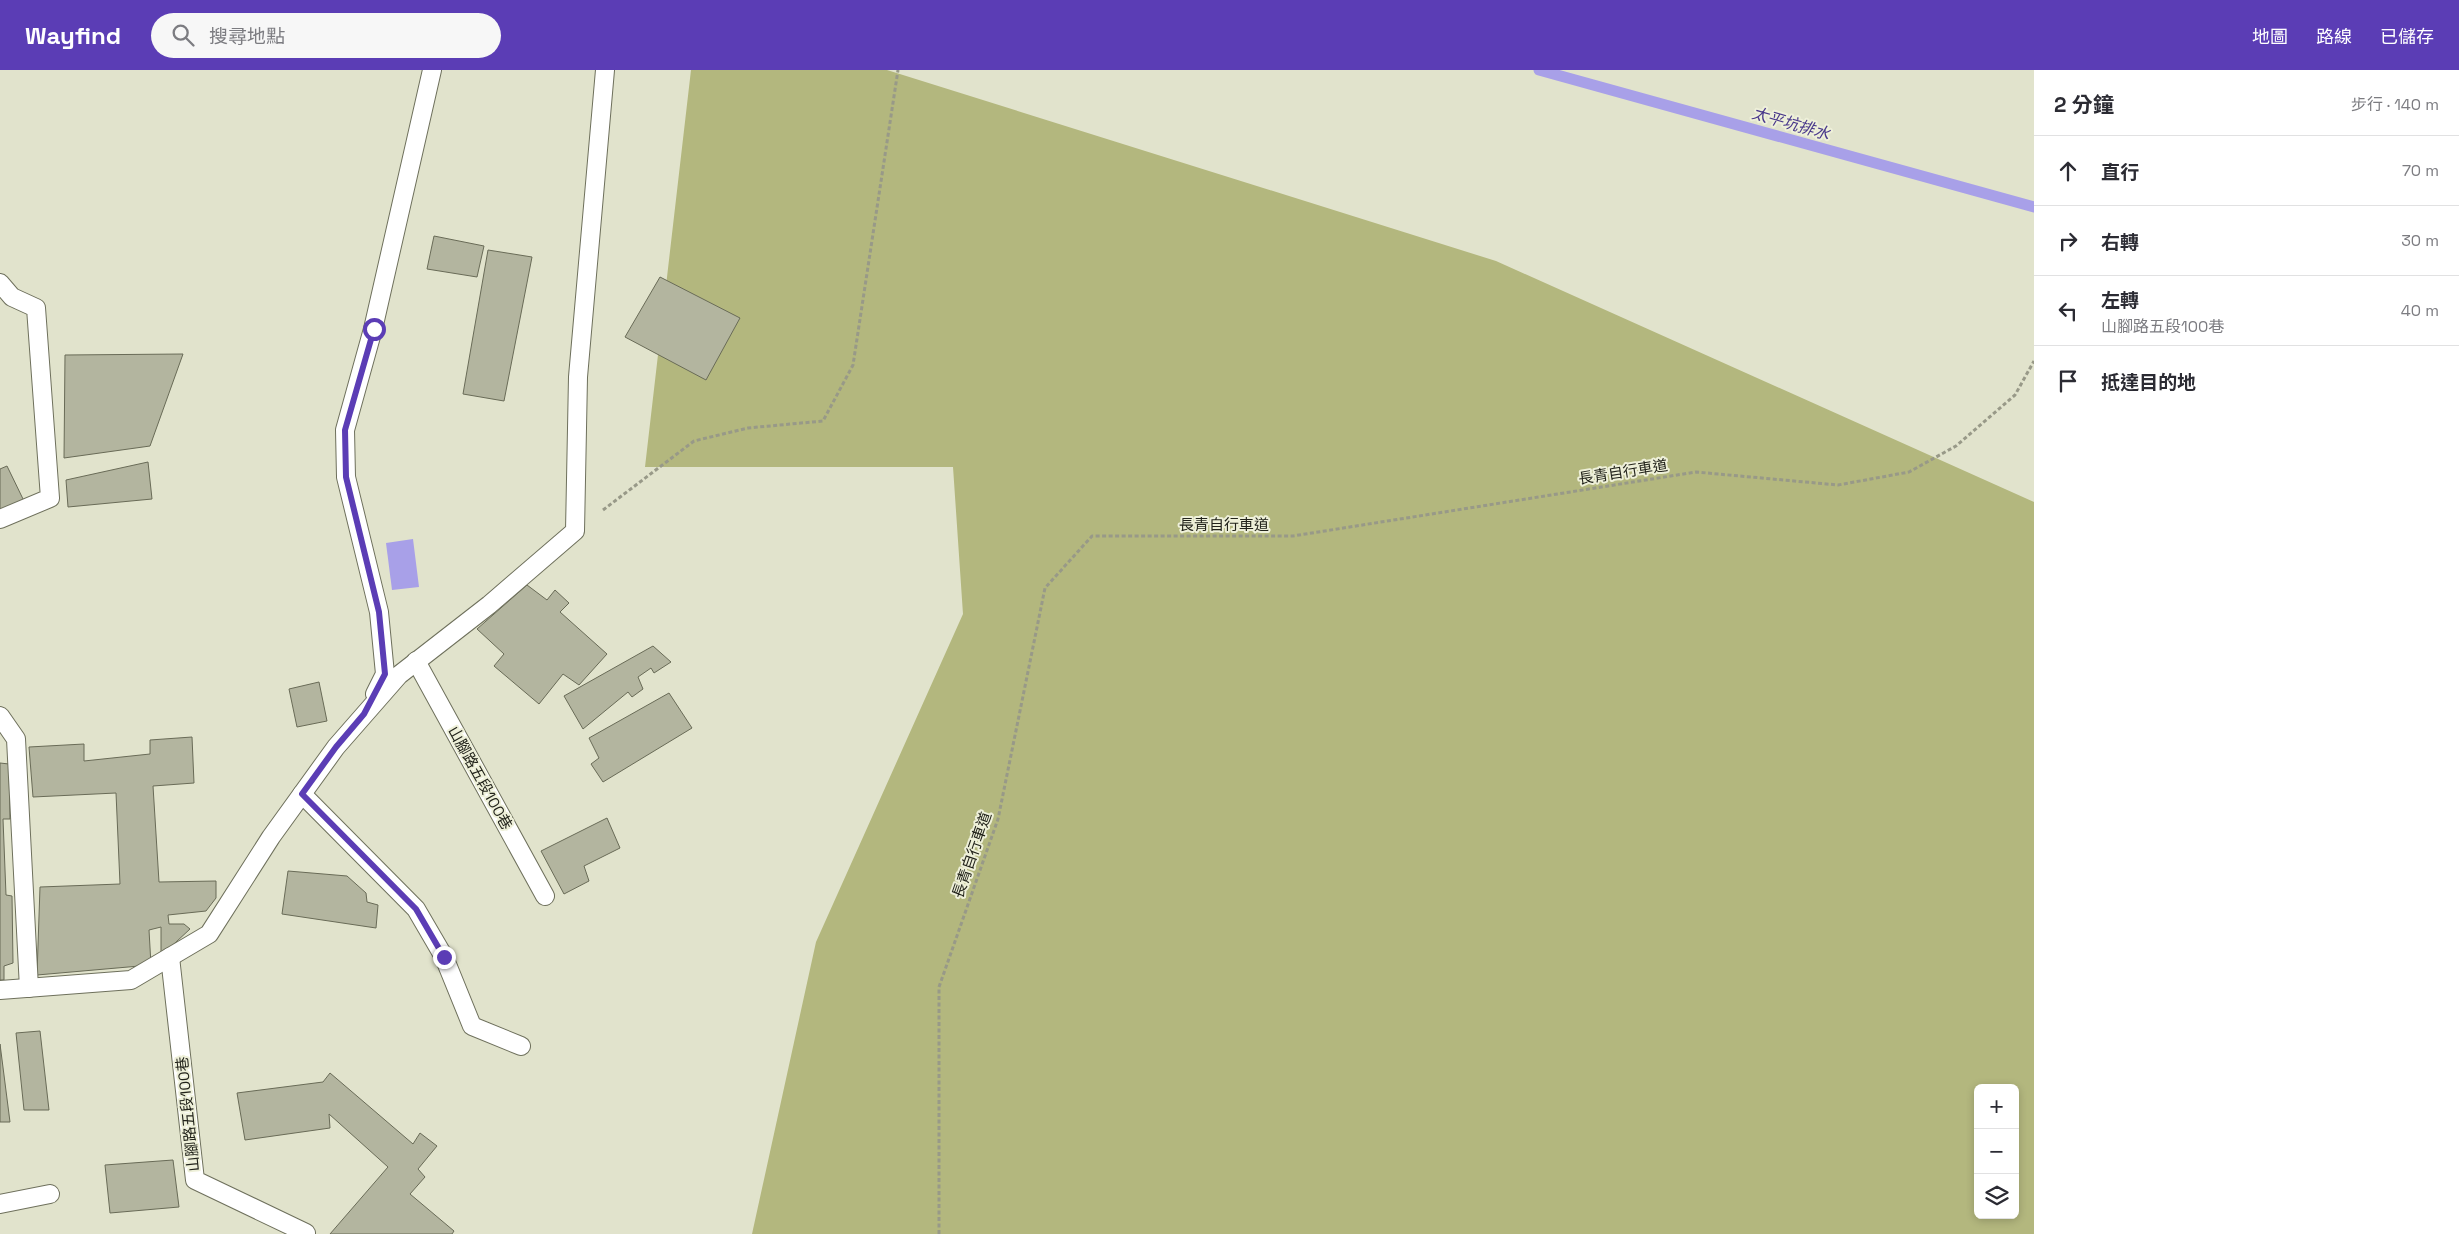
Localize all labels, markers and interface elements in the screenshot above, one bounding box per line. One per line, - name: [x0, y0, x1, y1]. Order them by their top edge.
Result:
- search box: [151, 13, 501, 58]
- text: Wayfind: [25, 20, 121, 51]
- icon: search: [169, 21, 197, 49]
- text: 搜尋地點: [209, 24, 285, 49]
- text: 地圖: [2252, 25, 2288, 48]
- text: 路線: [2316, 25, 2352, 48]
- text: 已儲存: [2380, 25, 2434, 48]
- text: 2 分鐘: [2054, 91, 2114, 118]
- text: 步行 · 140 m: [2351, 94, 2439, 115]
- water label: 太平坑排水: [1750, 102, 1833, 145]
- icon: ahead: [2054, 157, 2082, 185]
- text: 直行: [2101, 160, 2139, 185]
- text: 70 m: [2402, 160, 2439, 181]
- icon: right: [2054, 227, 2082, 255]
- text: 右轉: [2101, 230, 2139, 255]
- text: 30 m: [2401, 230, 2439, 251]
- text: 左轉: [2101, 288, 2139, 313]
- icon: left: [2054, 297, 2082, 325]
- text: 40 m: [2401, 300, 2439, 321]
- text: 山腳路五段100巷: [2101, 316, 2224, 337]
- route start: [363, 318, 386, 341]
- icon: arrive: [2054, 367, 2082, 395]
- text: 抵達目的地: [2101, 370, 2196, 395]
- street label: 長青自行車道: [1577, 455, 1669, 488]
- street label: 長青自行車道: [1179, 515, 1269, 534]
- street label: 山腳路五段100巷: [444, 723, 517, 833]
- street label: 長青自行車道: [948, 809, 995, 900]
- route end: [433, 946, 456, 969]
- street label: 山腳路五段100巷: [172, 1056, 203, 1172]
- map controls: [1974, 1084, 2019, 1219]
- button: +: [1974, 1084, 2019, 1129]
- button: −: [1974, 1129, 2019, 1174]
- button: layers: [1974, 1174, 2019, 1219]

